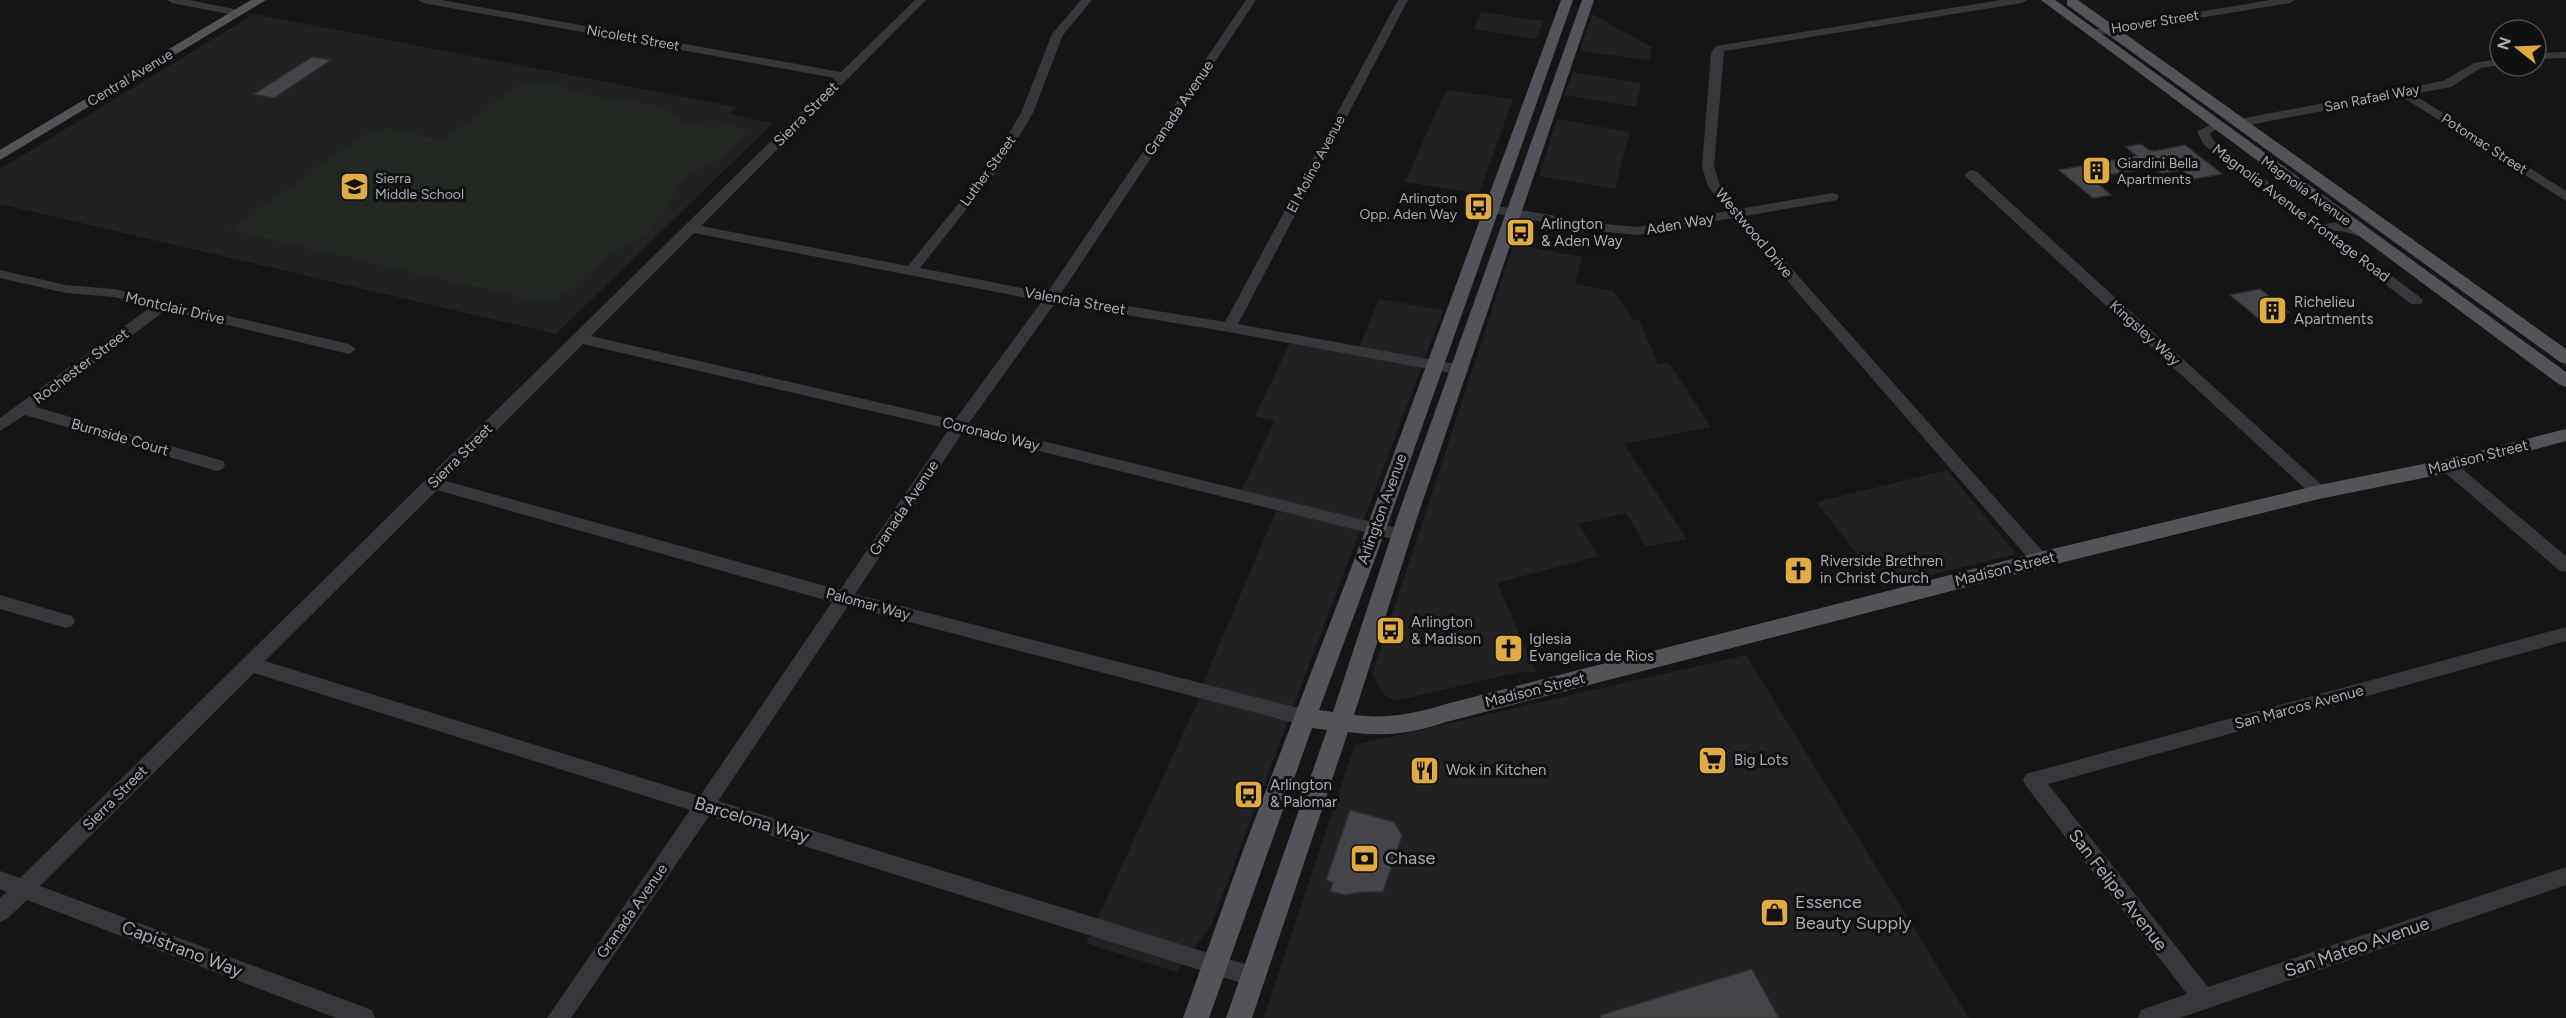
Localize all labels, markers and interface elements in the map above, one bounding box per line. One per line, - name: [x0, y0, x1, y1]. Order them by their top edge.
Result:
- street label: Hoover Street: [2110, 7, 2200, 37]
- north arrow: [2488, 18, 2548, 78]
- street label: Nicolett Street: [585, 21, 681, 55]
- text: N: [2493, 35, 2515, 52]
- street label: Central Avenue: [84, 46, 176, 110]
- street label: Granada Avenue: [1140, 57, 1218, 159]
- street label: Sierra Street: [770, 78, 842, 150]
- street label: San Rafael Way: [2323, 80, 2422, 116]
- street label: Potomac Street: [2438, 110, 2530, 178]
- street label: El Molino Avenue: [1283, 112, 1349, 216]
- street label: Luther Street: [957, 132, 1019, 210]
- street label: Magnolia Avenue Frontage Road: [2209, 140, 2393, 286]
- street label: Magnolia Avenue: [2258, 153, 2355, 230]
- building icon: Giardini Bella Apartments: [2080, 155, 2112, 187]
- place label: Giardini Bella Apartments: [2117, 155, 2198, 188]
- school or university icon: Sierra Middle School: [338, 170, 370, 202]
- place label: Sierra Middle School: [375, 170, 464, 203]
- street label: Westwood Drive: [1711, 185, 1797, 281]
- place label: Arlington Opp. Aden Way: [1359, 190, 1458, 223]
- bus stop icon: Arlington Opp. Aden Way: [1462, 190, 1494, 222]
- street label: Aden Way: [1645, 209, 1715, 239]
- place label: Arlington & Aden Way: [1541, 215, 1623, 250]
- bus stop icon: Arlington & Aden Way: [1504, 217, 1536, 249]
- street label: Valencia Street: [1023, 283, 1127, 319]
- street label: Montclair Drive: [124, 288, 226, 328]
- place label: Richelieu Apartments: [2294, 293, 2373, 328]
- building icon: Richelieu Apartments: [2257, 295, 2289, 327]
- street label: Kingsley Way: [2106, 297, 2184, 370]
- street label: Rochester Street: [30, 324, 132, 408]
- street label: Coronado Way: [940, 413, 1042, 455]
- street label: Burnside Court: [69, 414, 171, 460]
- street label: Sierra Street: [424, 420, 496, 492]
- street label: Madison Street: [2426, 436, 2530, 478]
- street label: Arlington Avenue: [1354, 451, 1410, 567]
- street label: Granada Avenue: [865, 457, 943, 559]
- street label: Madison Street: [1953, 548, 2057, 590]
- place label: Riverside Brethren in Christ Church: [1820, 552, 1943, 587]
- church icon: Riverside Brethren in Christ Church: [1783, 554, 1815, 586]
- street label: Palomar Way: [824, 584, 912, 624]
- place label: Arlington & Madison: [1411, 613, 1481, 648]
- bus stop icon: Arlington & Madison: [1374, 615, 1406, 647]
- place label: Iglesia Evangelica de Rios: [1529, 630, 1654, 665]
- church icon: Iglesia Evangelica de Rios: [1492, 632, 1524, 664]
- street label: Madison Street: [1483, 669, 1587, 711]
- street label: San Marcos Avenue: [2233, 681, 2365, 733]
- supermarket icon: Big Lots: [1697, 744, 1729, 776]
- place label: Big Lots: [1734, 751, 1788, 769]
- restaurant icon: Wok in Kitchen: [1409, 754, 1441, 786]
- place label: Wok in Kitchen: [1446, 761, 1546, 779]
- street label: Sierra Street: [79, 762, 151, 834]
- place label: Arlington & Palomar: [1270, 776, 1337, 811]
- bus stop icon: Arlington & Palomar: [1233, 778, 1265, 810]
- street label: Barcelona Way: [692, 792, 813, 848]
- street label: San Felipe Avenue: [2064, 825, 2172, 955]
- bank icon: Chase: [1348, 842, 1380, 874]
- place label: Chase: [1385, 847, 1436, 869]
- street label: Granada Avenue: [593, 860, 671, 962]
- place label: Essence Beauty Supply: [1795, 891, 1912, 934]
- shop icon: Essence Beauty Supply: [1758, 896, 1790, 928]
- street label: San Mateo Avenue: [2282, 912, 2432, 982]
- street label: Capistrano Way: [119, 916, 246, 982]

